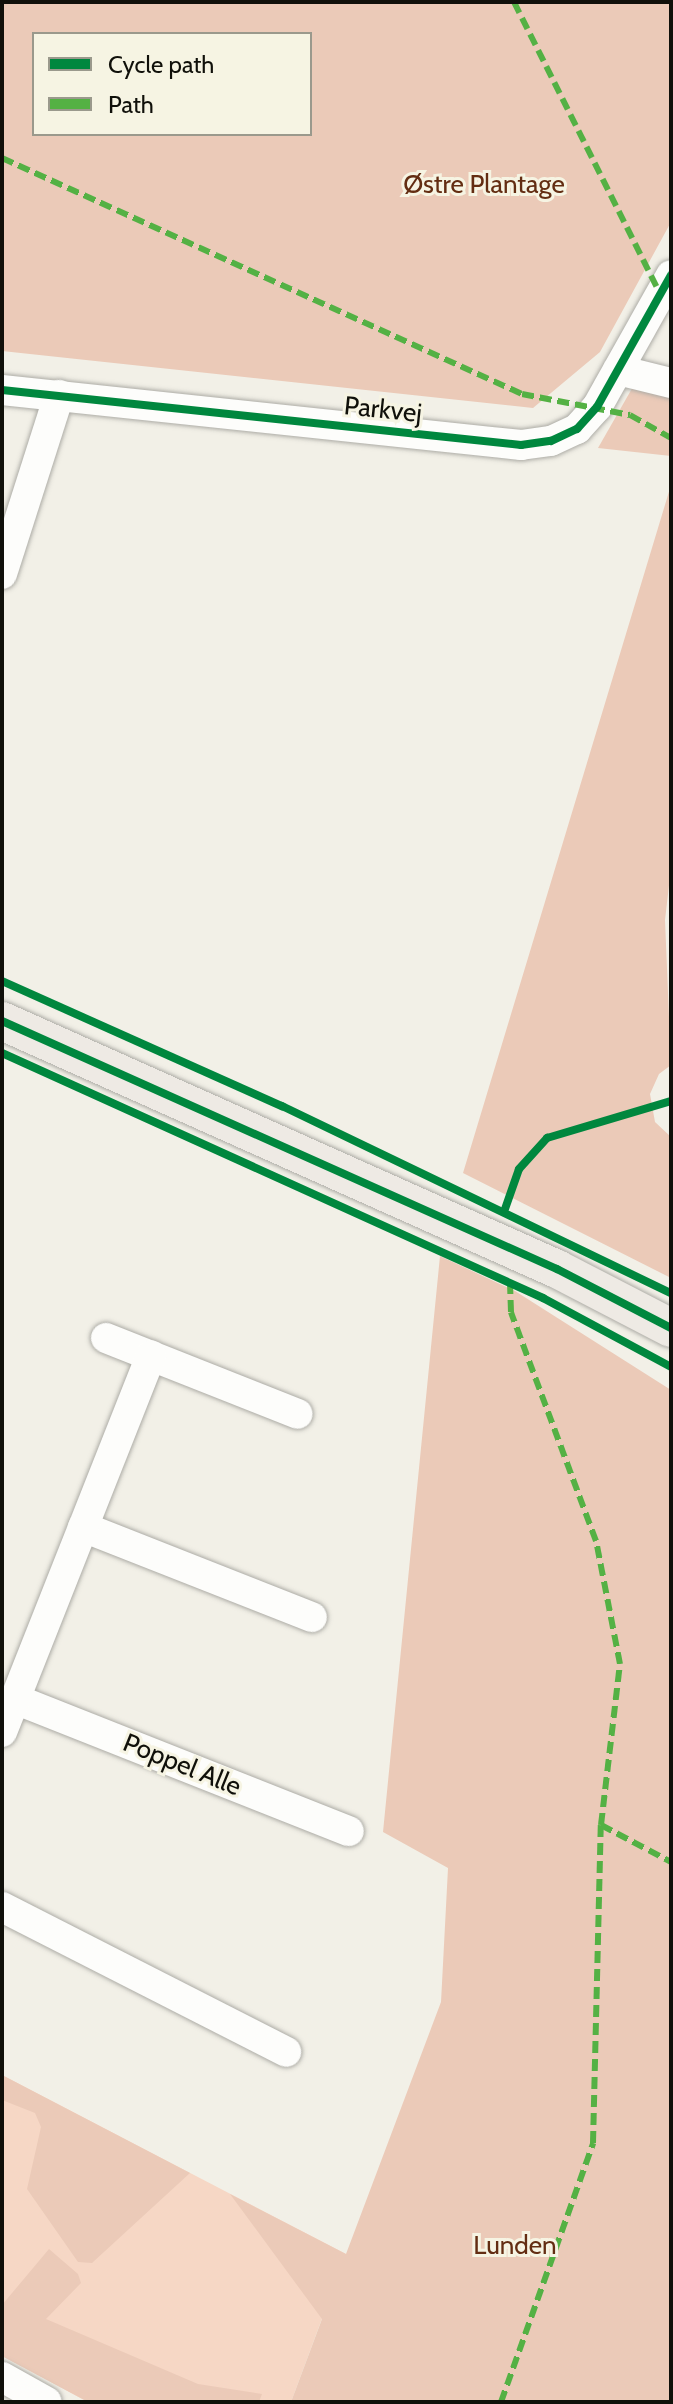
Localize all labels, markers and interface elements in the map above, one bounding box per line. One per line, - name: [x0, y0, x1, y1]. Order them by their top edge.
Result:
- legend: [32, 32, 312, 136]
- text: Cycle path: [108, 50, 214, 79]
- text: Path: [108, 90, 154, 119]
- park label: Østre Plantage: [403, 169, 565, 201]
- street label: Parkvej: [342, 390, 424, 430]
- street label: Poppel Alle: [118, 1727, 246, 1803]
- park label: Lunden: [473, 2230, 557, 2262]

